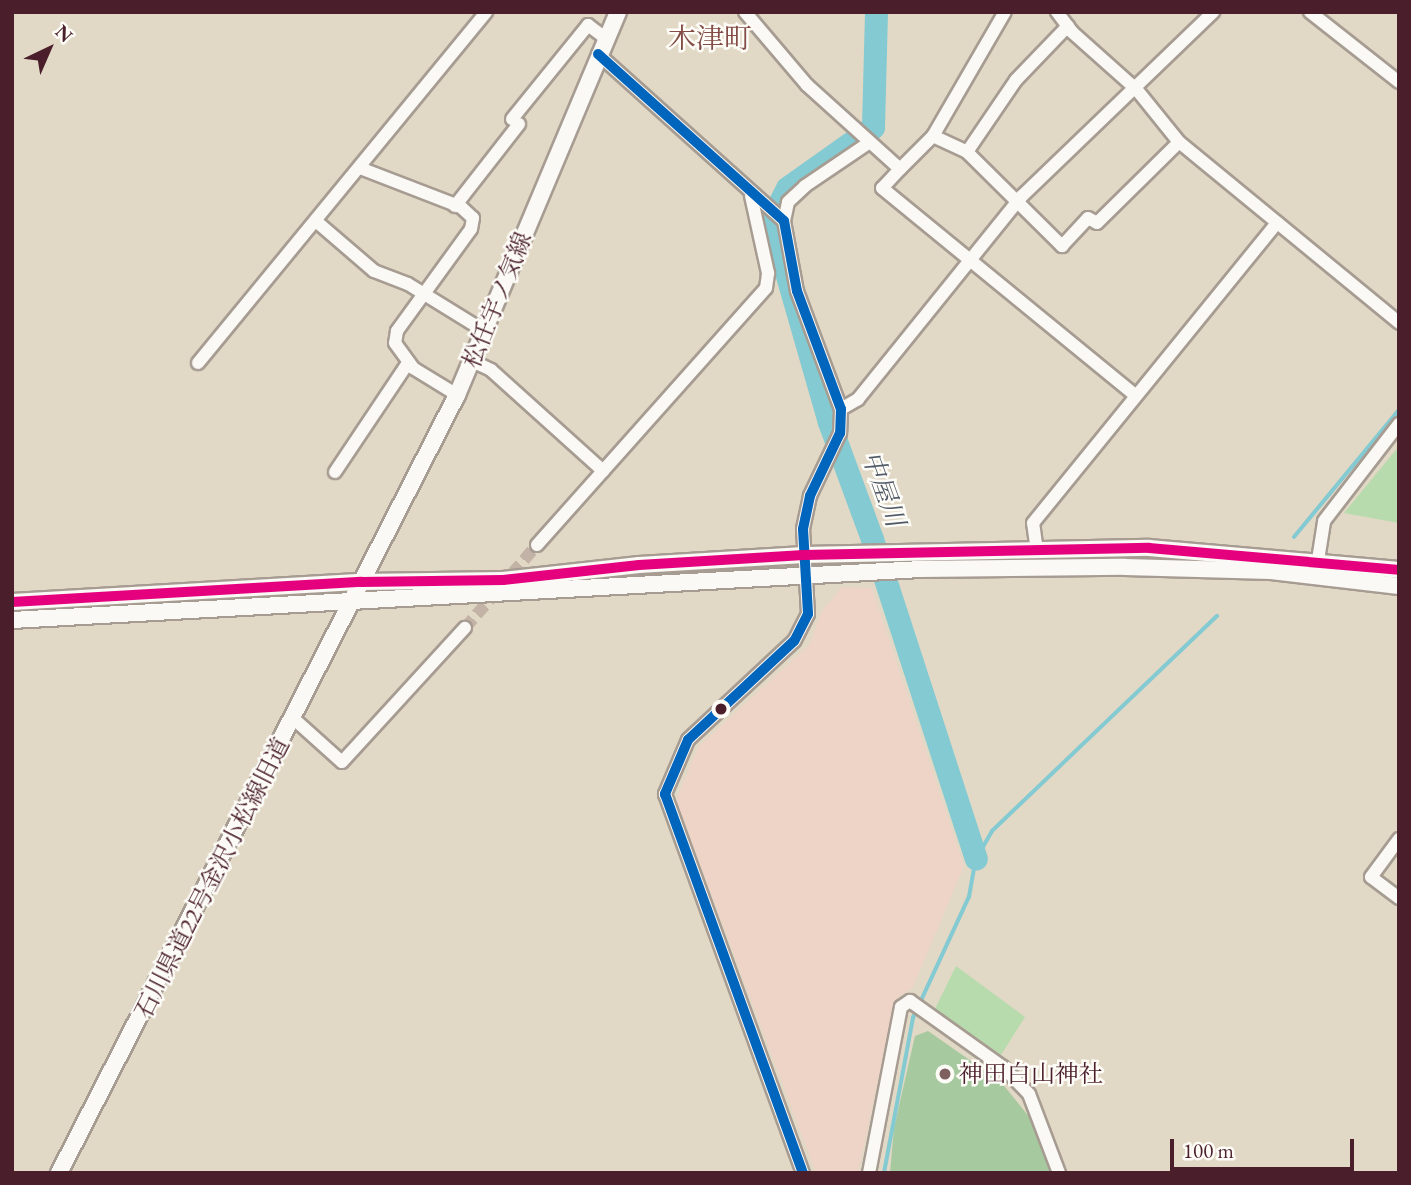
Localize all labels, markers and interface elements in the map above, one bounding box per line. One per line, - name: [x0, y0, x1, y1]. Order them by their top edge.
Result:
- north arrow: [14, 14, 84, 84]
- text: N: [50, 19, 78, 48]
- district label: 木津町: [668, 21, 752, 55]
- street label: 松任宇ノ気線: [457, 228, 537, 372]
- water label: 中屋川: [855, 447, 911, 531]
- unlabelled marker: [714, 702, 728, 716]
- street label: 石川県道22号金沢小松線旧道: [129, 733, 295, 1023]
- place label: 神田白山神社: [959, 1060, 1103, 1088]
- marker: 神田白山神社: [937, 1066, 953, 1082]
- scale bar: [1173, 1126, 1357, 1170]
- text: 100 m: [1183, 1137, 1234, 1164]

